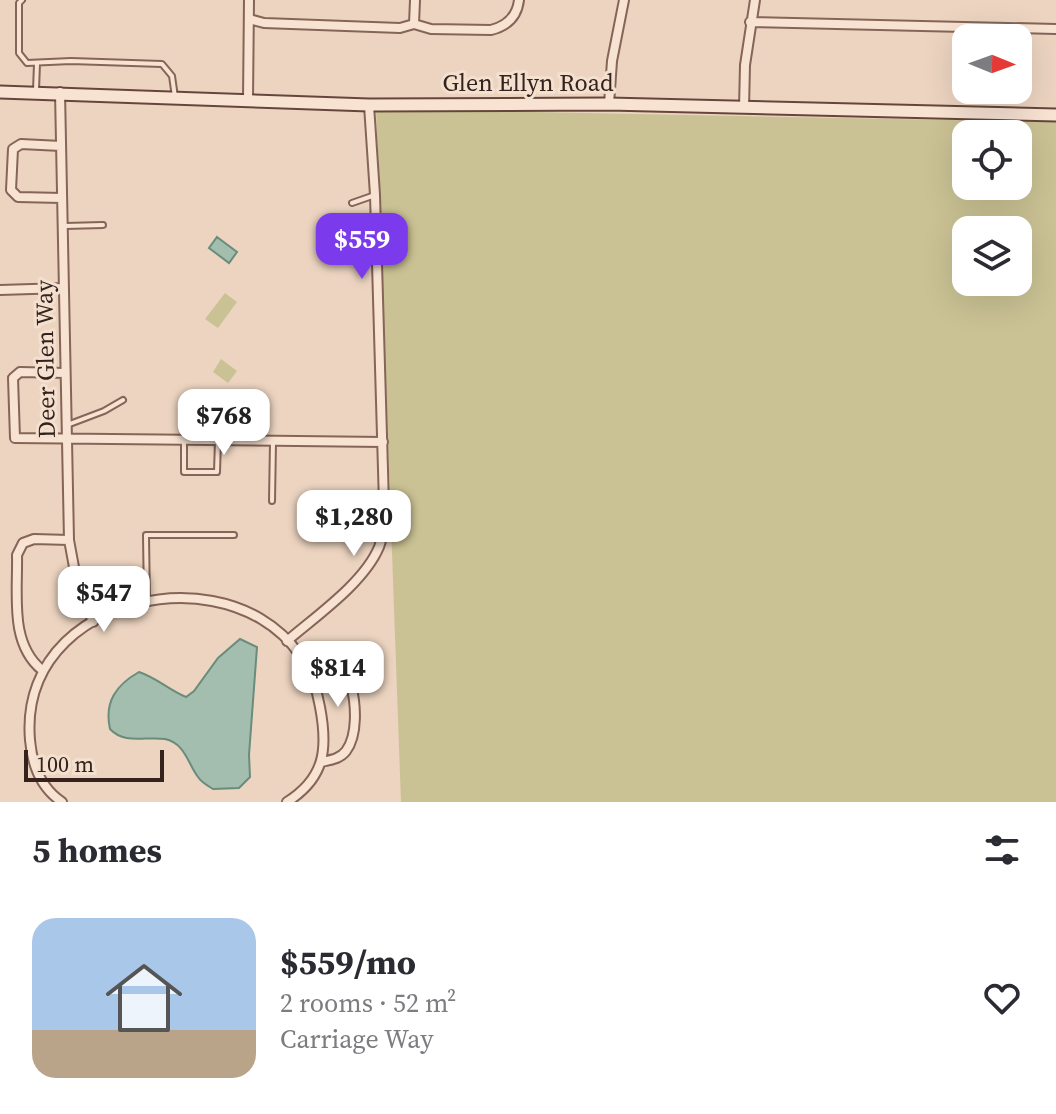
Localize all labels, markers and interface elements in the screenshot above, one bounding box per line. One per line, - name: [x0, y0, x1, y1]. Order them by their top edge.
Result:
- north arrow: [952, 24, 1032, 104]
- map controls: [952, 24, 1032, 296]
- street label: Glen Ellyn Road: [442, 66, 614, 99]
- button: locate: [952, 120, 1032, 200]
- pin: $559: [315, 213, 409, 281]
- button: layers: [952, 216, 1032, 296]
- text: $559: [334, 221, 390, 257]
- street label: Deer Glen Way: [27, 279, 63, 438]
- pin: $768: [177, 389, 271, 457]
- text: $768: [196, 397, 252, 433]
- pin: $1,280: [289, 490, 419, 558]
- text: $1,280: [315, 498, 393, 534]
- pin: $547: [57, 566, 151, 634]
- text: $547: [76, 574, 132, 610]
- pin: $814: [291, 641, 385, 709]
- text: $814: [310, 649, 366, 685]
- scale bar: [24, 746, 164, 782]
- text: 100 m: [36, 749, 94, 779]
- text: 5 homes: [32, 827, 162, 873]
- icon: filters: [980, 828, 1024, 872]
- text: $559/mo: [280, 939, 416, 985]
- icon: home: [96, 950, 192, 1046]
- icon: heart: [980, 976, 1024, 1020]
- text: 2 rooms · 52 m²: [280, 985, 456, 1021]
- text: Carriage Way: [280, 1021, 433, 1057]

